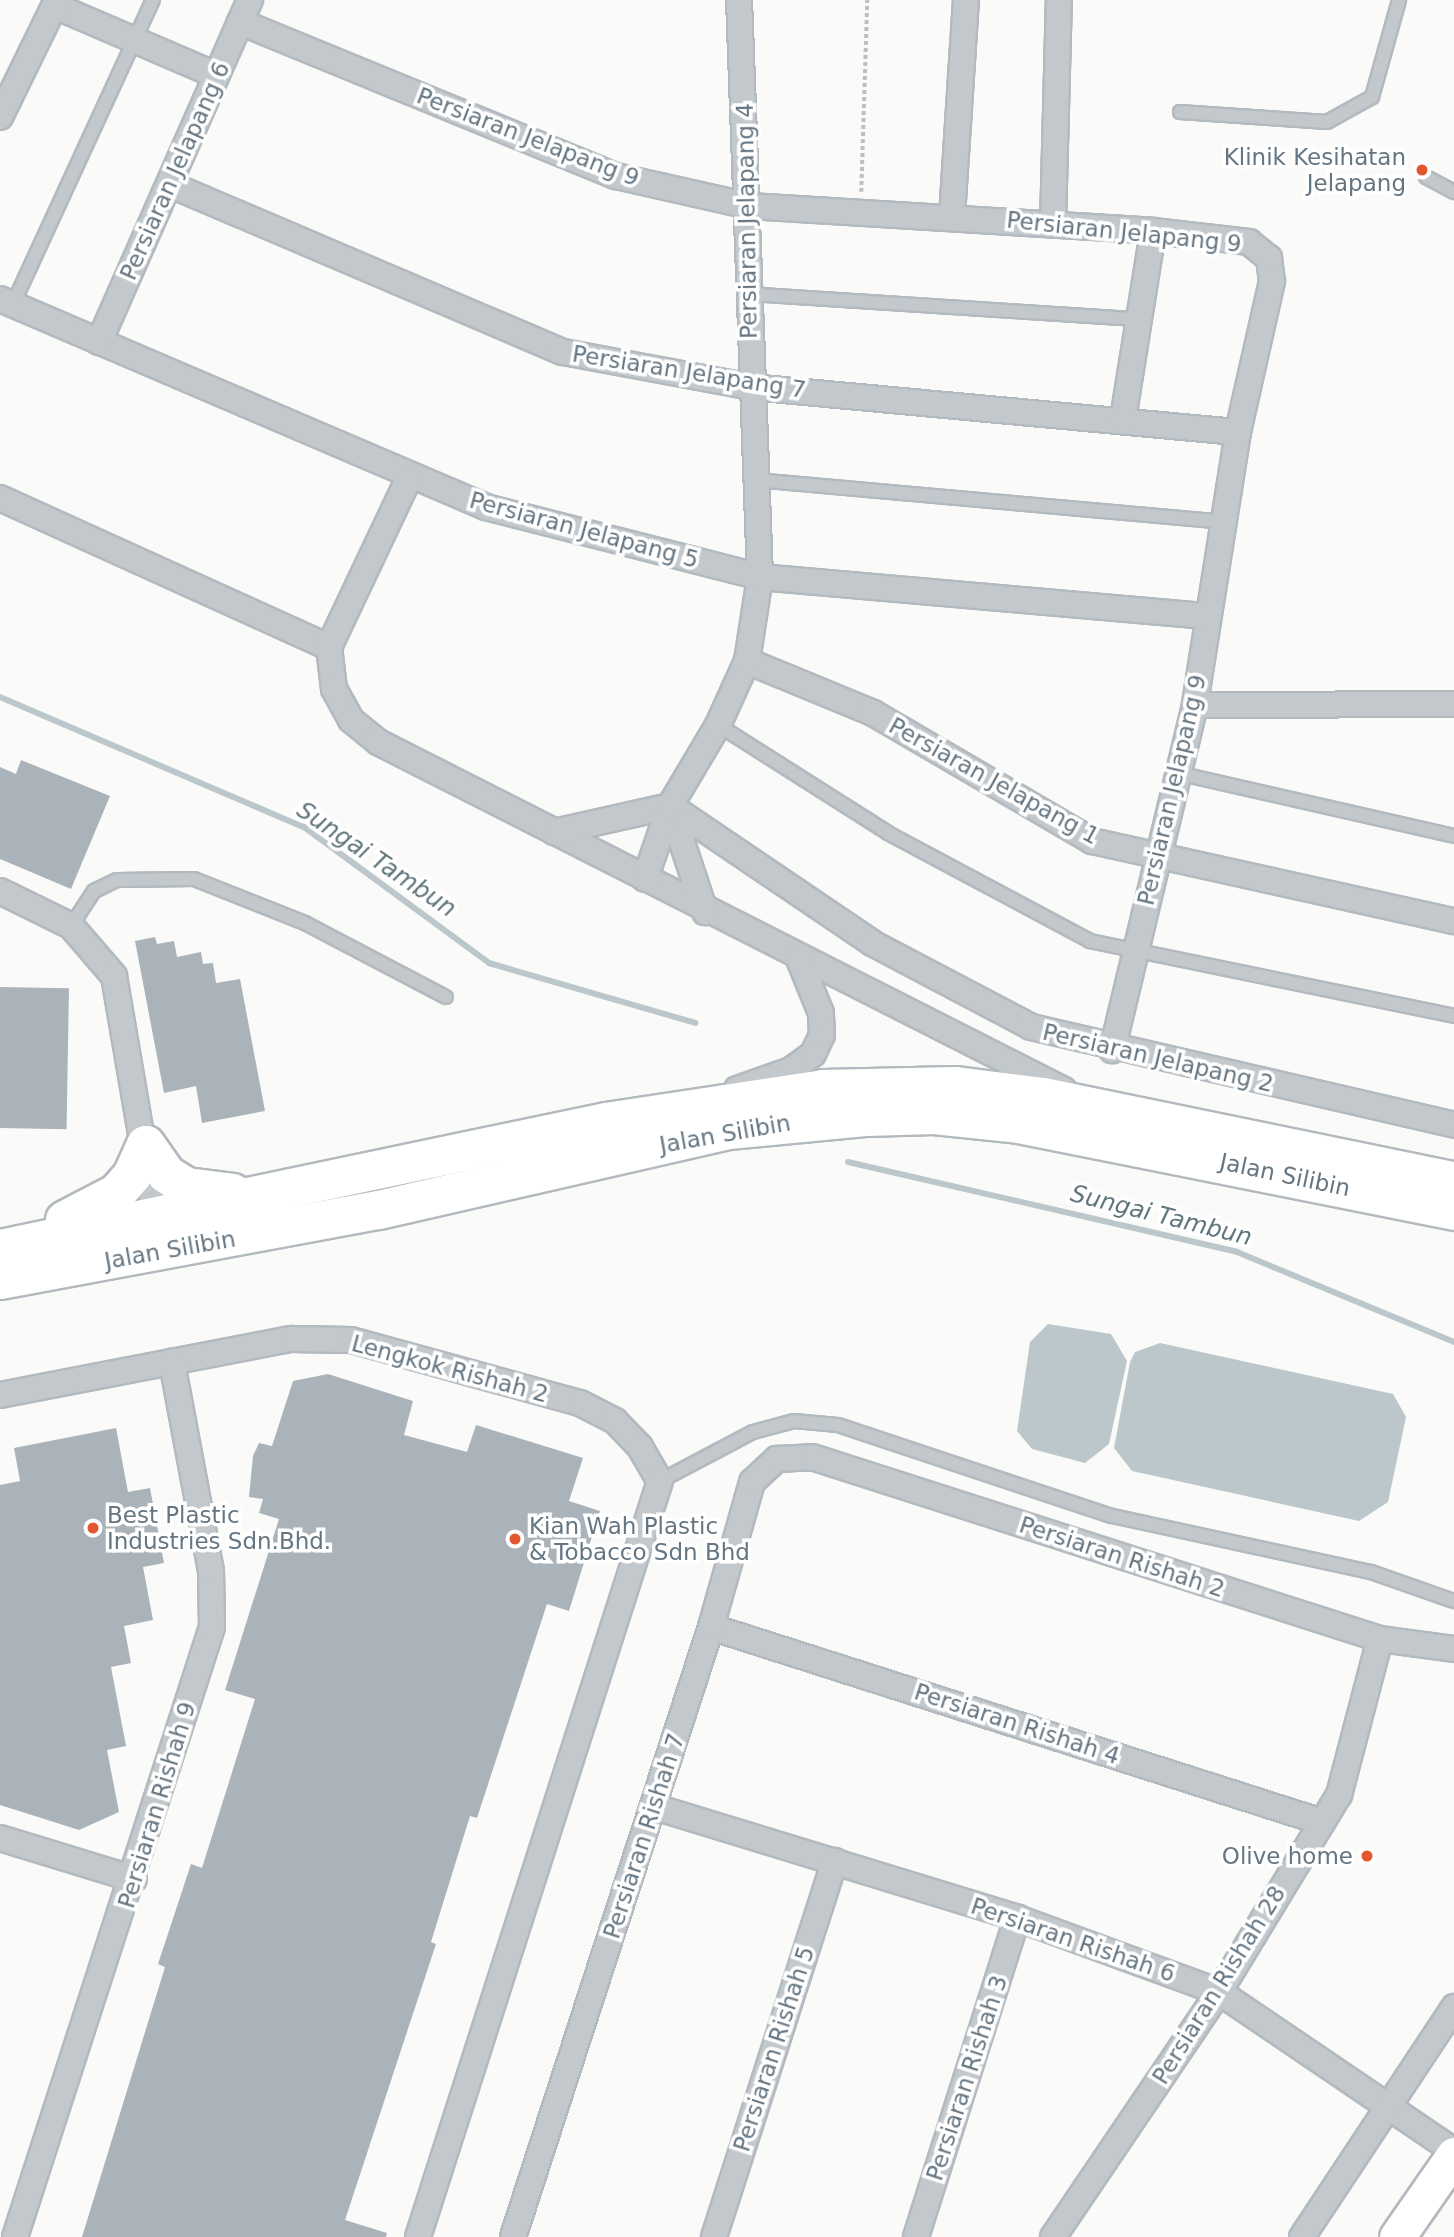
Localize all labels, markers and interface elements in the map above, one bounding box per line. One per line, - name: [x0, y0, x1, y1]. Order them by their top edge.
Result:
- street label: Persiaran Jelapang 6: [114, 58, 236, 284]
- street label: Persiaran Jelapang 9: [413, 82, 643, 192]
- street label: Persiaran Jelapang 4: [731, 103, 763, 339]
- place label: Klinik Kesihatan Jelapang: [1224, 143, 1406, 197]
- marker: Klinik Kesihatan Jelapang: [1412, 160, 1432, 180]
- street label: Persiaran Jelapang 9: [1005, 206, 1243, 258]
- street label: Persiaran Jelapang 7: [570, 340, 808, 404]
- street label: Persiaran Jelapang 5: [467, 486, 701, 574]
- street label: Persiaran Jelapang 9: [1132, 672, 1212, 908]
- street label: Persiaran Jelapang 1: [884, 712, 1104, 850]
- water label: Sungai Tambun: [291, 796, 461, 924]
- street label: Persiaran Jelapang 2: [1040, 1018, 1276, 1098]
- street label: Jalan Silibin: [657, 1109, 793, 1159]
- street label: Jalan Silibin: [1217, 1148, 1353, 1202]
- water label: Sungai Tambun: [1067, 1180, 1255, 1252]
- street label: Jalan Silibin: [102, 1225, 238, 1275]
- street label: Lengkok Rishah 2: [349, 1329, 551, 1409]
- place label: Best Plastic Industries Sdn.Bhd.: [107, 1501, 331, 1555]
- street label: Persiaran Rishah 2: [1016, 1511, 1228, 1603]
- place label: Kian Wah Plastic & Tobacco Sdn Bhd: [529, 1512, 750, 1566]
- marker: Best Plastic Industries Sdn.Bhd.: [85, 1520, 101, 1536]
- marker: Kian Wah Plastic & Tobacco Sdn Bhd: [507, 1531, 523, 1547]
- street label: Persiaran Rishah 4: [911, 1678, 1123, 1770]
- street label: Persiaran Rishah 9: [113, 1699, 201, 1911]
- street label: Persiaran Rishah 7: [598, 1730, 690, 1942]
- place label: Olive home: [1222, 1842, 1353, 1870]
- marker: Olive home: [1359, 1848, 1375, 1864]
- street label: Persiaran Rishah 28: [1147, 1881, 1291, 2089]
- street label: Persiaran Rishah 6: [967, 1892, 1179, 1988]
- street label: Persiaran Rishah 5: [728, 1943, 820, 2155]
- street label: Persiaran Rishah 3: [921, 1972, 1013, 2184]

